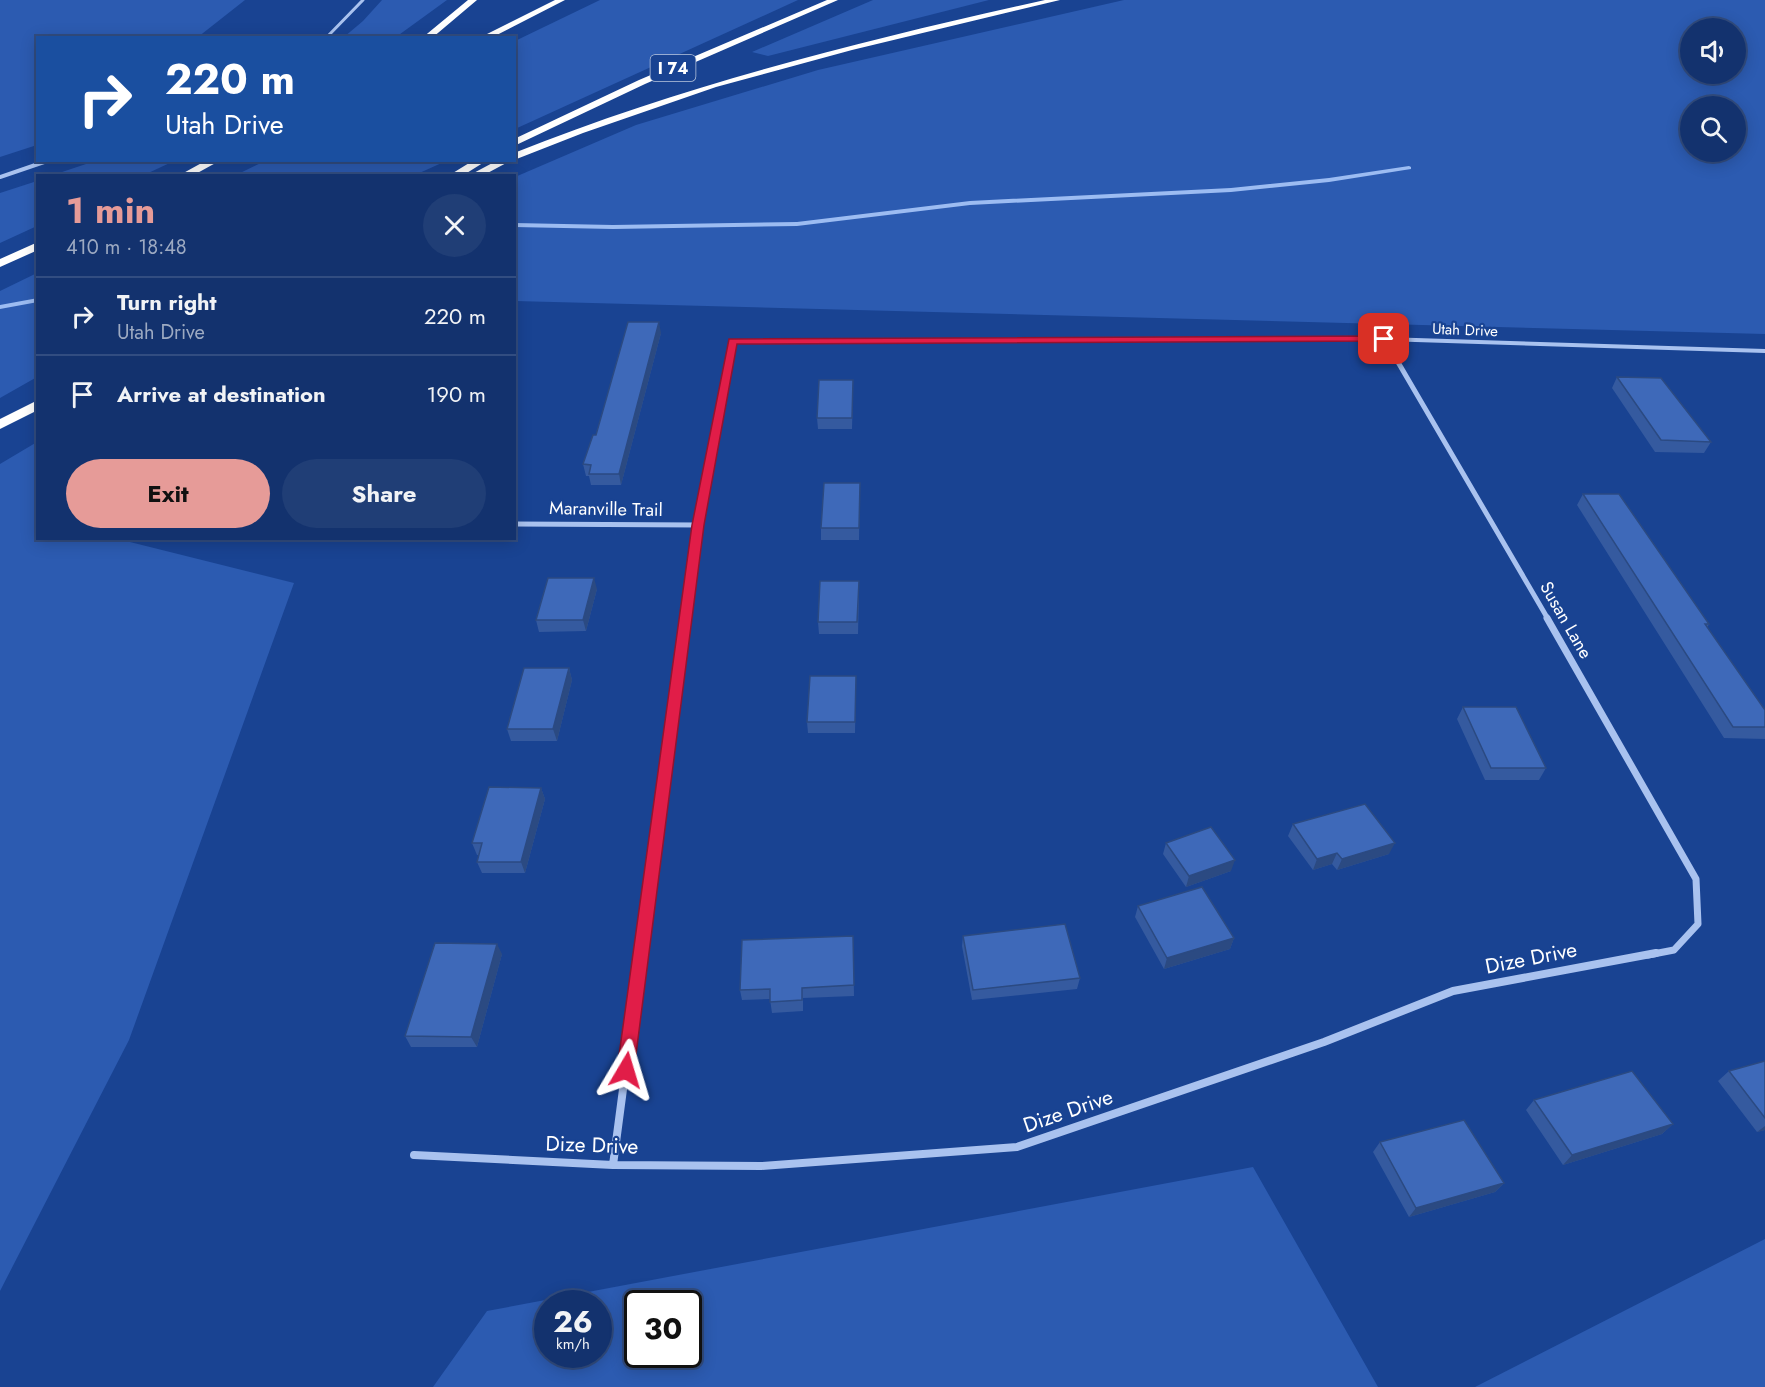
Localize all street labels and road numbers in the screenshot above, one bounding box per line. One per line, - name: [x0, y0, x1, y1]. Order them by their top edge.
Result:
- road number: I 74: [650, 55, 696, 81]
- street label: Utah Drive: [1432, 318, 1499, 342]
- street label: Maranville Trail: [549, 495, 663, 523]
- street label: Susan Lane: [1533, 576, 1599, 664]
- street label: Dize Drive: [1483, 934, 1580, 982]
- street label: Dize Drive: [1019, 1082, 1117, 1140]
- street label: Dize Drive: [545, 1128, 639, 1162]

